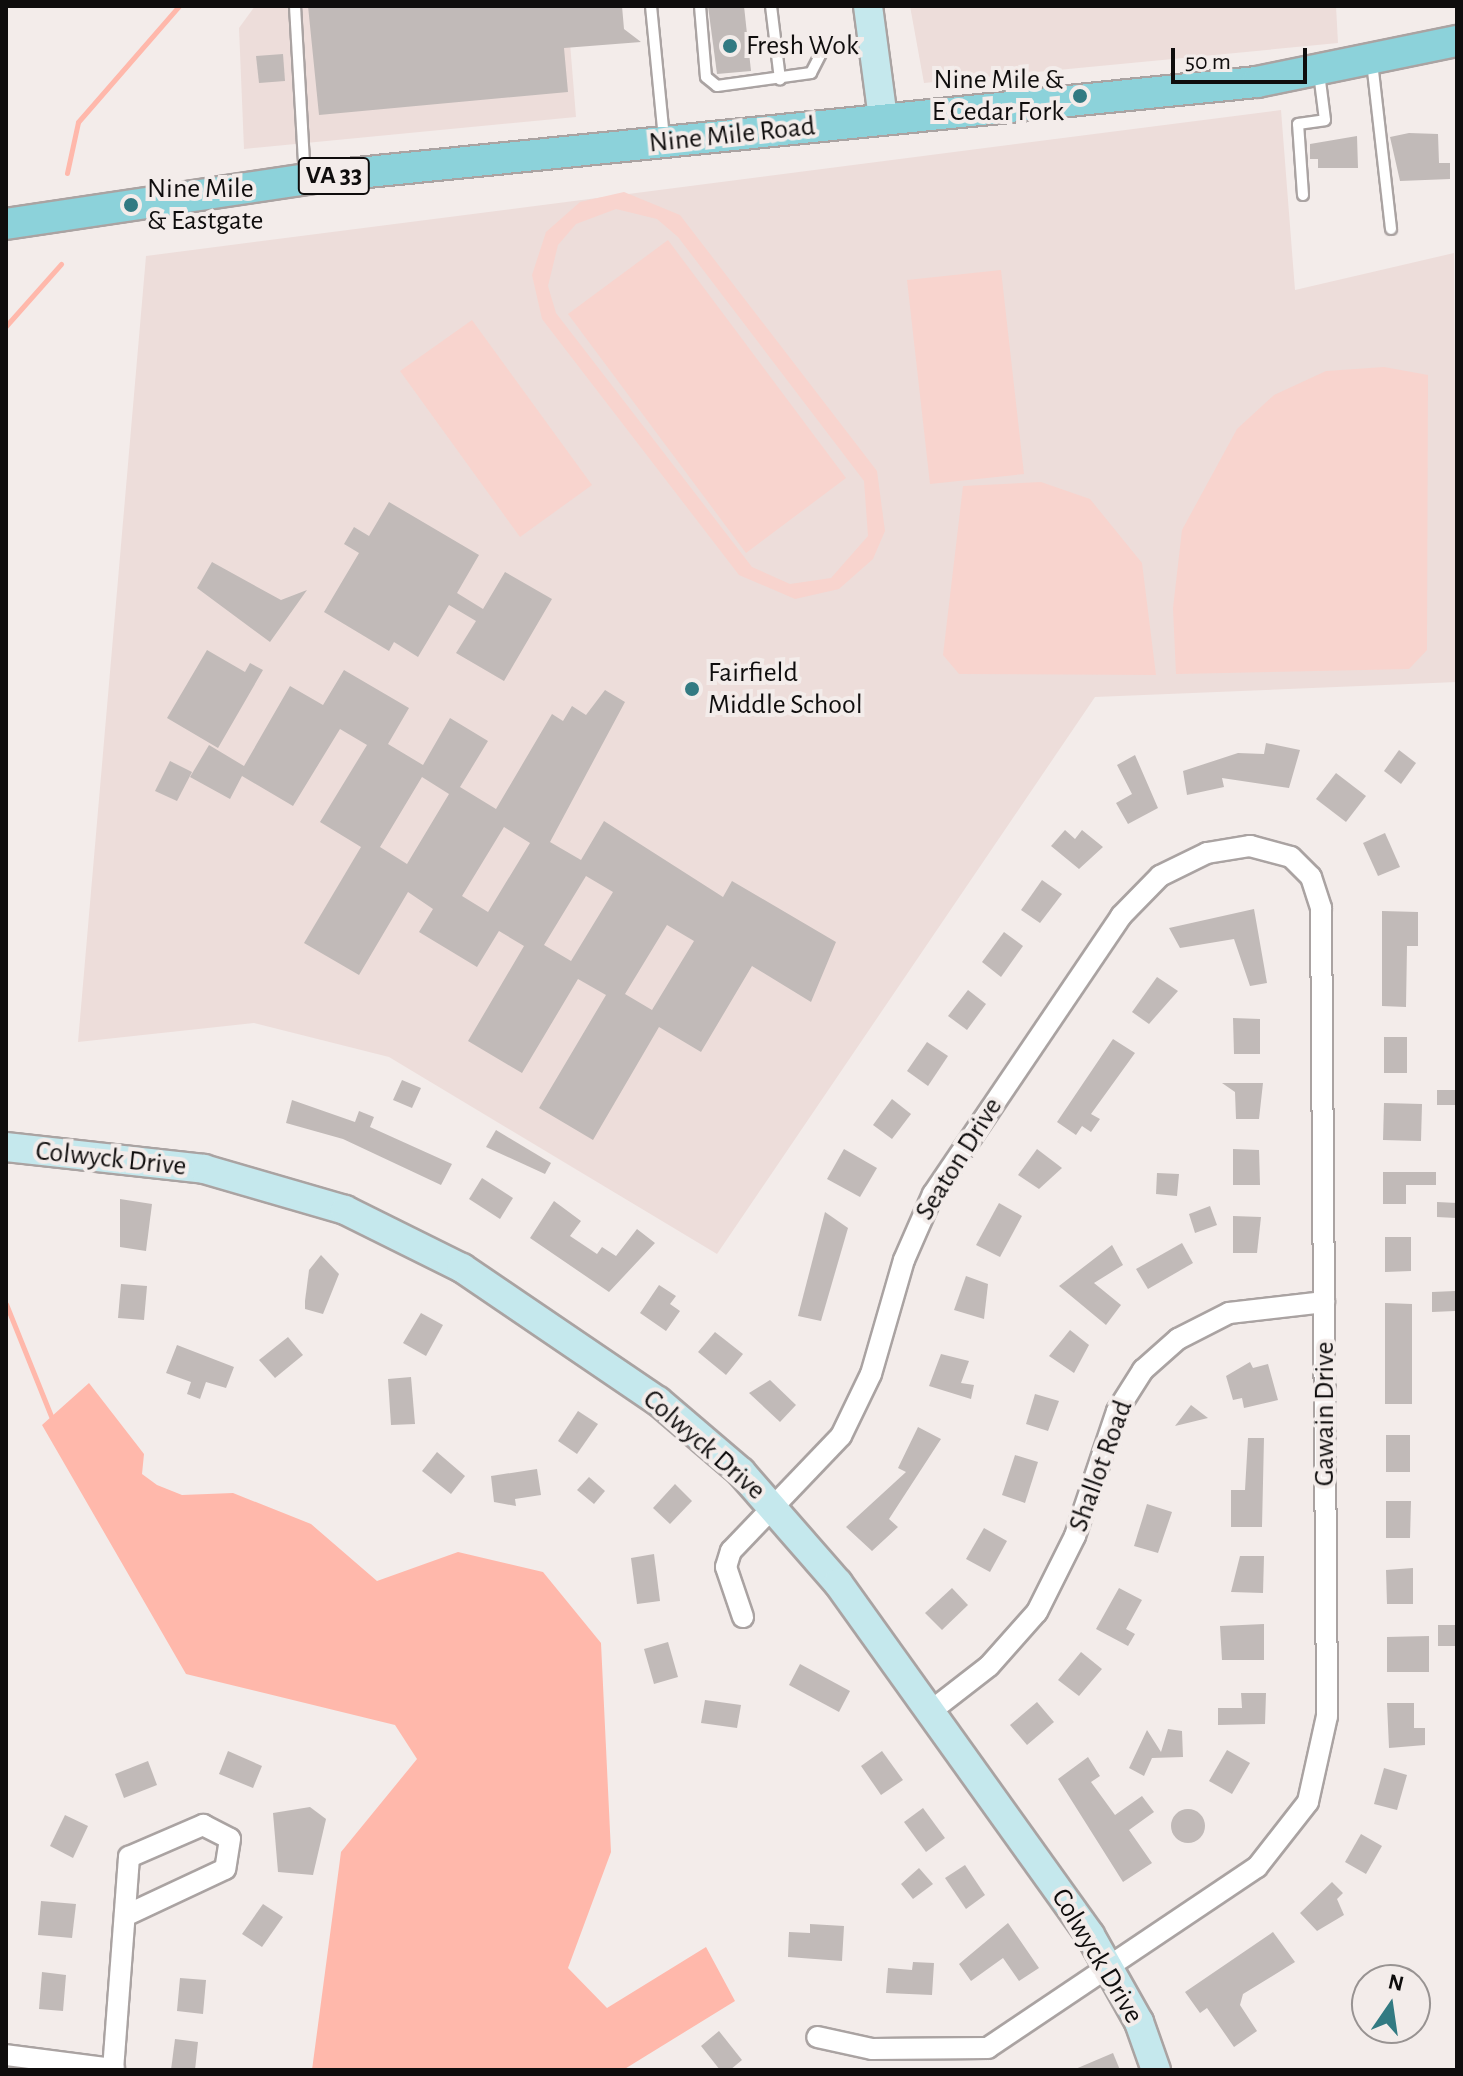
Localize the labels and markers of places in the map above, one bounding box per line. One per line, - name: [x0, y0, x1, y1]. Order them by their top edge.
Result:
- place label: Fresh Wok: [746, 29, 859, 63]
- marker: Fresh Wok: [721, 37, 739, 55]
- place label: Nine Mile & E Cedar Fork: [932, 63, 1064, 129]
- marker: Nine Mile & E Cedar Fork: [1071, 87, 1089, 105]
- place label: Nine Mile & Eastgate: [147, 172, 263, 238]
- marker: Nine Mile & Eastgate: [122, 196, 140, 214]
- place label: Fairfield Middle School: [708, 656, 863, 722]
- marker: Fairfield Middle School: [683, 680, 701, 698]

